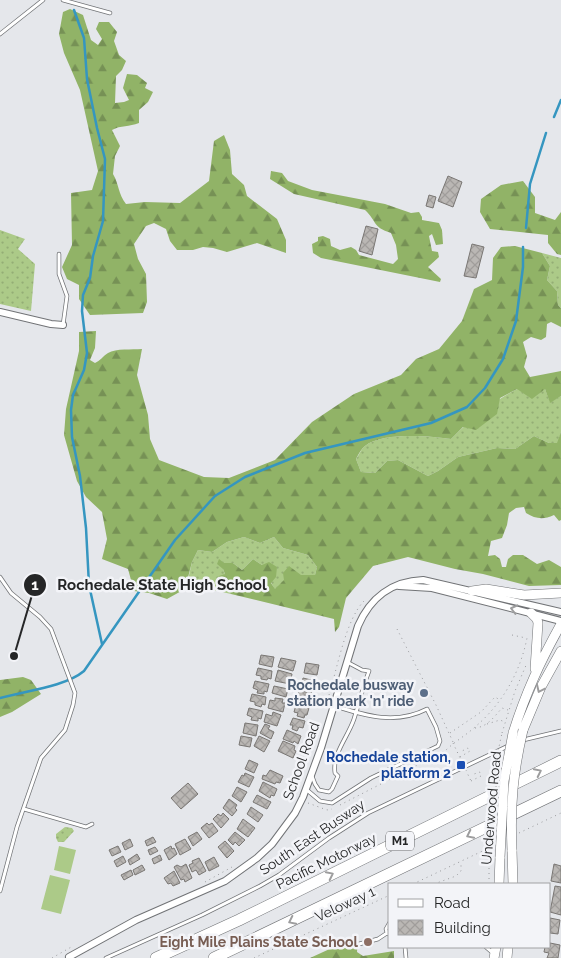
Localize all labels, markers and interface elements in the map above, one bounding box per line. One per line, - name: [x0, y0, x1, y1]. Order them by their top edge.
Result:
- callout: Rochedale State High School: [22, 570, 277, 600]
- text: 1: [31, 576, 39, 594]
- text: Rochedale State High School: [57, 576, 267, 594]
- one-way arrow: [510, 604, 518, 614]
- place label: Rochedale busway station park 'n' ride: [287, 677, 415, 709]
- one-way arrow: [536, 684, 546, 693]
- marker: Rochedale busway station park 'n' ride: [418, 687, 430, 699]
- street label: School Road: [280, 720, 322, 802]
- place label: Rochedale station, platform 2: [326, 749, 451, 781]
- street label: Underwood Road: [478, 750, 504, 866]
- marker: Rochedale station, platform 2: [455, 759, 467, 771]
- one-way arrow: [533, 768, 542, 778]
- street label: South East Busway: [256, 796, 368, 878]
- one-way arrow: [466, 829, 475, 839]
- street label: Pacific Motorway: [273, 830, 379, 892]
- road number: M1: [386, 831, 414, 850]
- one-way arrow: [325, 871, 334, 881]
- street label: Veloway 1: [313, 883, 377, 925]
- legend: [388, 883, 551, 948]
- text: Road: [434, 894, 470, 912]
- one-way arrow: [288, 915, 297, 925]
- text: Building: [434, 919, 491, 937]
- place label: Eight Mile Plains State School: [160, 934, 359, 950]
- marker: Eight Mile Plains State School: [362, 936, 374, 948]

